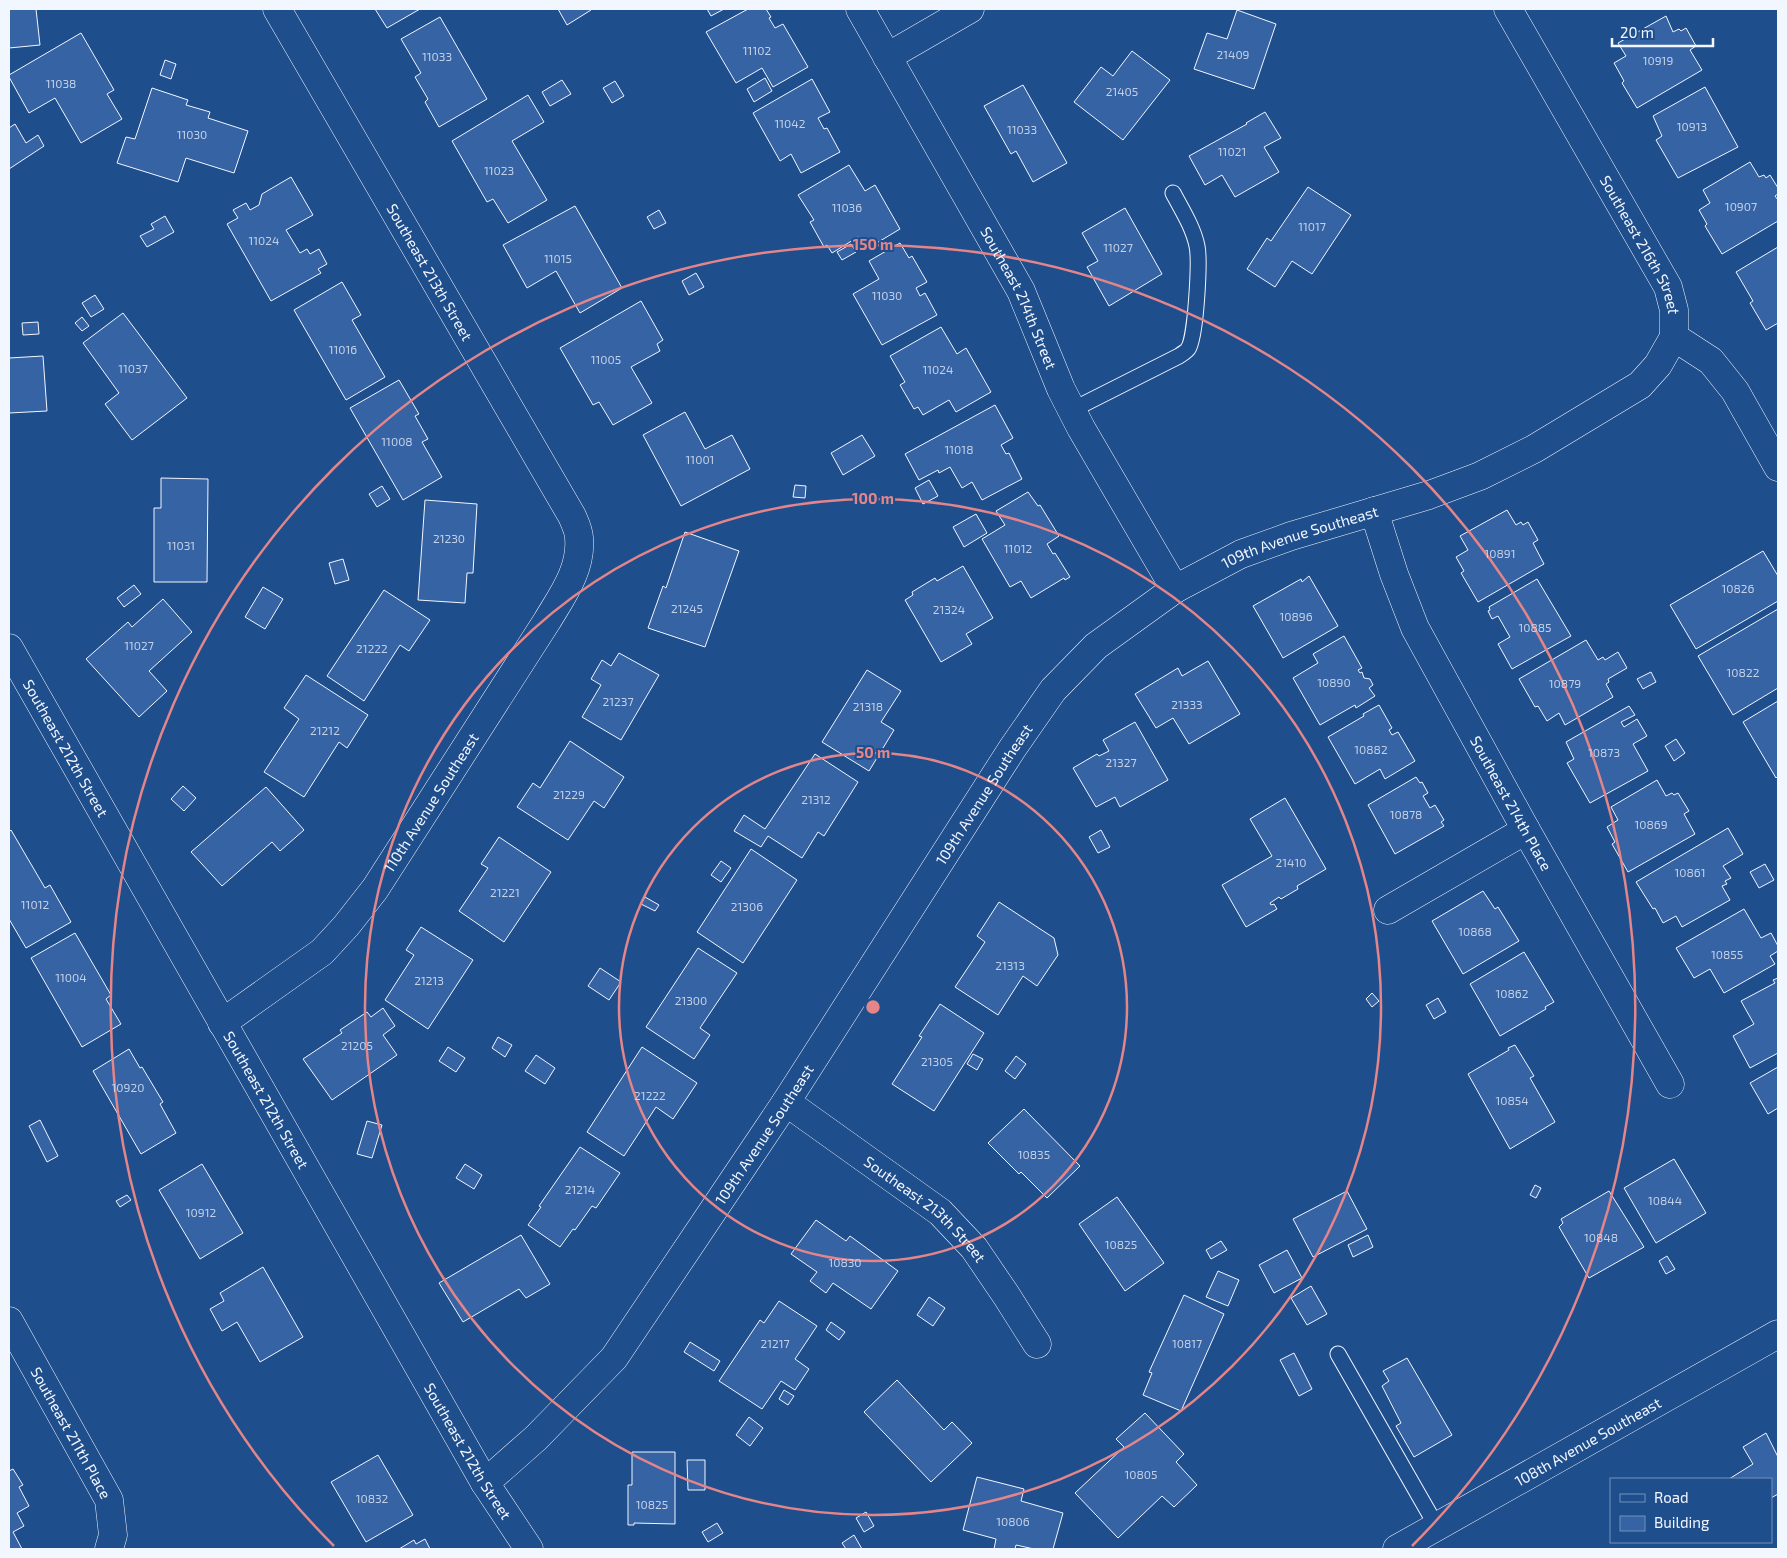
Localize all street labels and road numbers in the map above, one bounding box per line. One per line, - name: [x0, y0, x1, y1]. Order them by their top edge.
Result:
- street label: Southeast 216th Street: [1597, 172, 1683, 315]
- street label: Southeast 213th Street: [383, 200, 477, 344]
- street label: Southeast 214th Street: [977, 223, 1061, 372]
- street label: 109th Avenue Southeast: [1218, 502, 1380, 572]
- street label: Southeast 212th Street: [20, 676, 112, 820]
- street label: 109th Avenue Southeast: [931, 720, 1036, 868]
- street label: 110th Avenue Southeast: [379, 729, 482, 875]
- street label: Southeast 214th Place: [1467, 733, 1556, 874]
- street label: Southeast 212th Street: [220, 1028, 313, 1172]
- street label: 109th Avenue Southeast: [711, 1061, 817, 1208]
- street label: Southeast 213th Street: [861, 1152, 990, 1266]
- street label: Southeast 211th Place: [27, 1364, 115, 1502]
- street label: Southeast 212th Street: [421, 1380, 516, 1523]
- street label: 108th Avenue Southeast: [1512, 1393, 1664, 1490]

